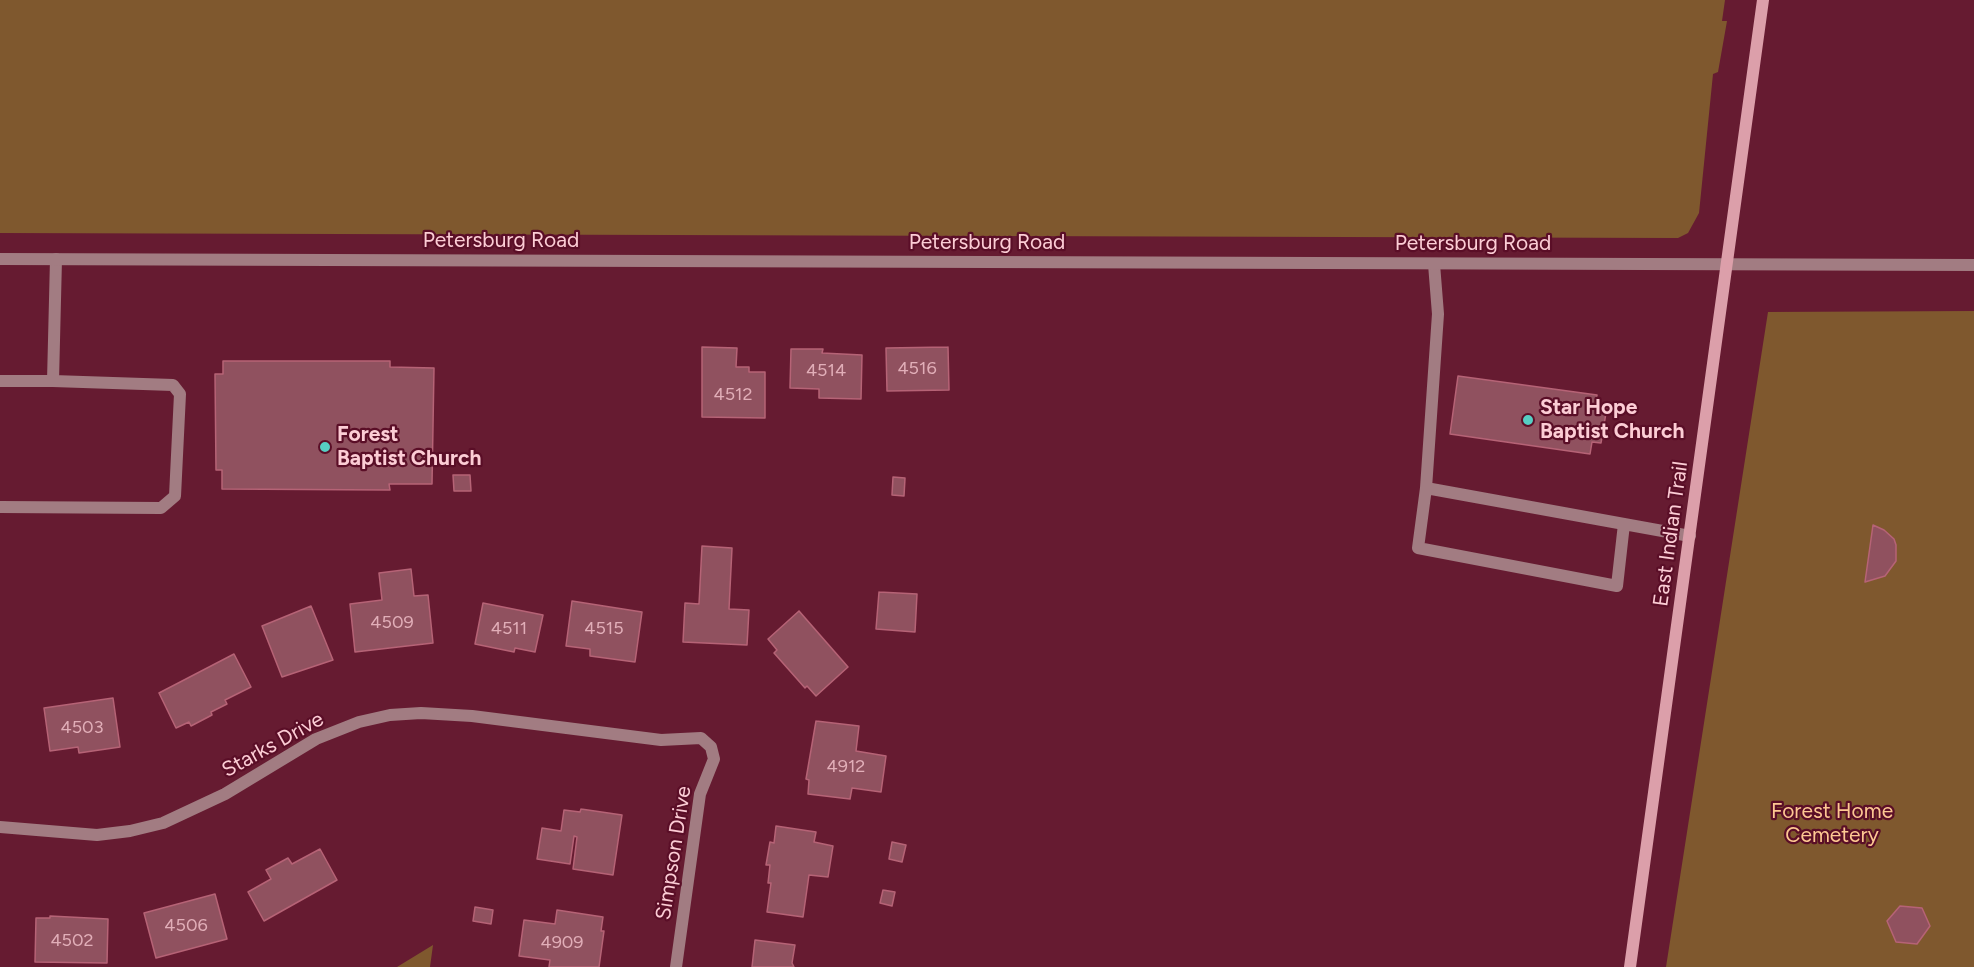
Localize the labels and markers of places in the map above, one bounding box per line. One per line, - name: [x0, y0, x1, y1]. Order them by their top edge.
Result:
- place label: Star Hope Baptist Church: [1540, 395, 1684, 445]
- marker: Star Hope Baptist Church: [1521, 413, 1535, 427]
- place label: Forest Baptist Church: [337, 422, 481, 472]
- marker: Forest Baptist Church: [318, 440, 332, 454]

